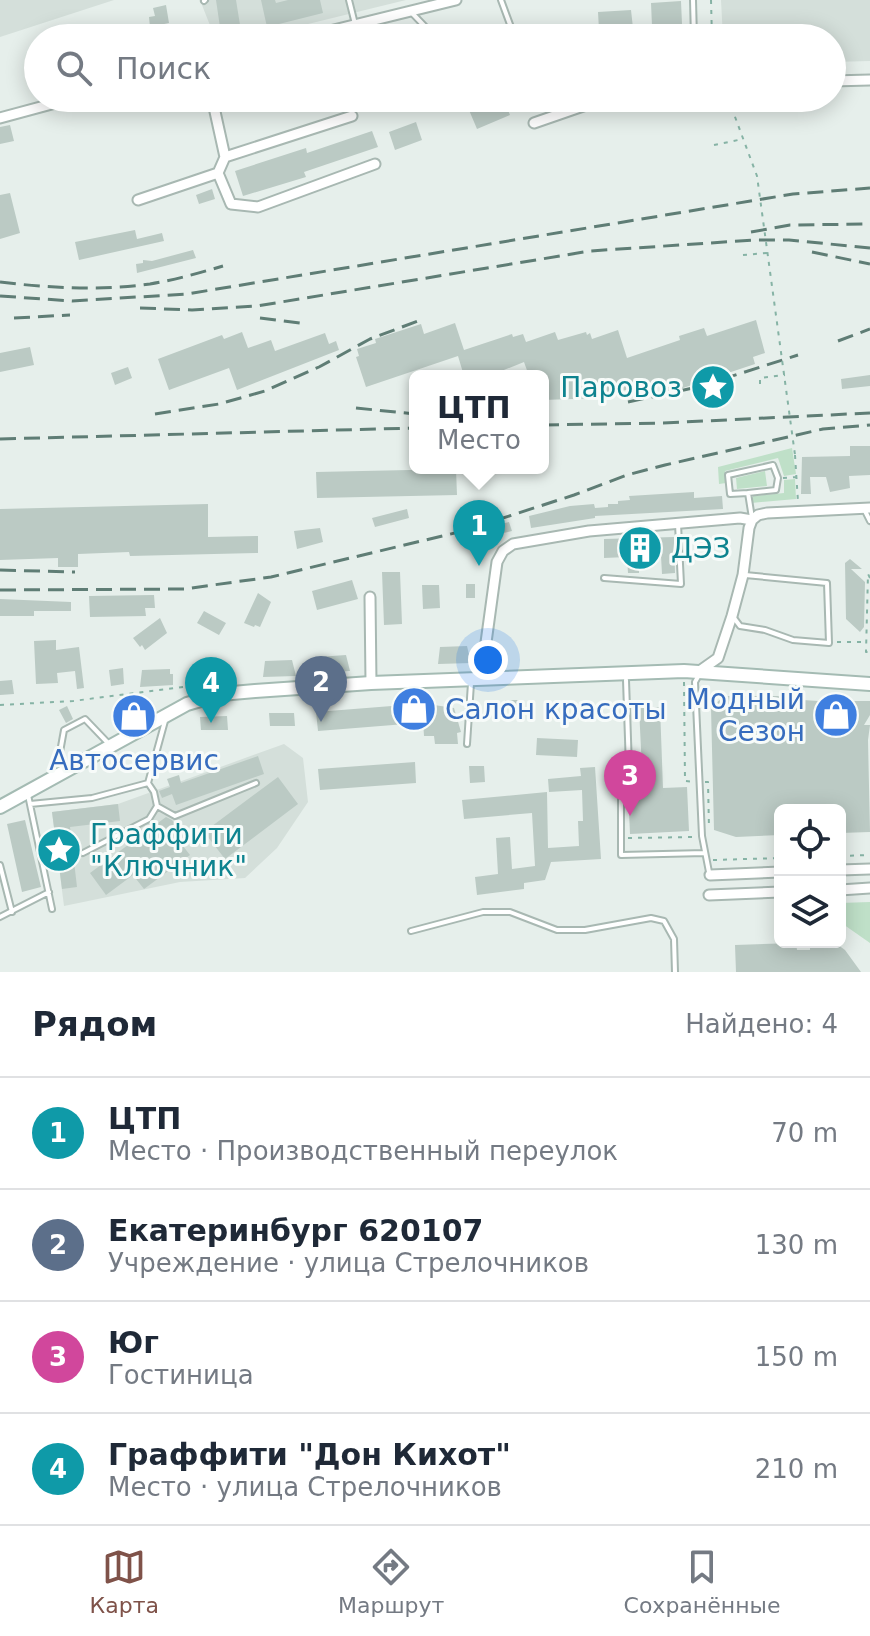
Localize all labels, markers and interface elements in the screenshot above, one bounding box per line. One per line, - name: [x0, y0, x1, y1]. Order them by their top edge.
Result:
- search box: [24, 24, 846, 112]
- icon: search: [52, 46, 96, 90]
- text: Поиск: [116, 51, 211, 86]
- place icon: Паровоз: [689, 363, 737, 411]
- popup: [409, 370, 549, 474]
- place label: Паровоз: [560, 371, 682, 404]
- text: ЦТП: [437, 390, 511, 425]
- text: Место: [437, 425, 521, 455]
- pin: 1: [453, 500, 505, 566]
- building icon: ДЭЗ: [616, 524, 664, 572]
- place label: ДЭЗ: [671, 532, 730, 565]
- your location: [468, 640, 508, 680]
- pin: 2: [295, 656, 347, 722]
- pin: 4: [185, 657, 237, 723]
- place label: Модный Сезон: [686, 683, 805, 748]
- shop icon: Салон красоты: [390, 685, 438, 733]
- shop icon: Модный Сезон: [812, 691, 860, 739]
- shop icon: Автосервис: [110, 692, 158, 740]
- place label: Салон красоты: [445, 693, 667, 726]
- place label: Автосервис: [49, 744, 219, 777]
- pin: 3: [604, 750, 656, 816]
- map controls: [774, 804, 846, 948]
- button: locate: [774, 804, 846, 876]
- place label: Граффити "Ключник": [90, 818, 247, 883]
- place icon: Граффити "Ключник": [35, 826, 83, 874]
- button: layers: [774, 876, 846, 948]
- text: Рядом: [32, 1004, 157, 1044]
- text: Найдено: 4: [685, 1009, 838, 1039]
- text: ЦТП: [108, 1101, 181, 1136]
- text: 1: [49, 1118, 67, 1148]
- text: 70 m: [771, 1118, 838, 1148]
- text: Место · Производственный переулок: [108, 1136, 618, 1166]
- text: Екатеринбург 620107: [108, 1213, 483, 1248]
- text: 2: [49, 1230, 67, 1260]
- text: 130 m: [755, 1230, 838, 1260]
- text: Учреждение · улица Стрелочников: [108, 1248, 589, 1278]
- text: Юг: [108, 1325, 159, 1360]
- text: 3: [49, 1342, 67, 1372]
- text: 150 m: [755, 1342, 838, 1372]
- text: Гостиница: [108, 1360, 254, 1390]
- text: Граффити "Дон Кихот": [108, 1437, 511, 1472]
- text: 4: [49, 1454, 67, 1484]
- text: 210 m: [755, 1454, 838, 1484]
- text: Место · улица Стрелочников: [108, 1472, 502, 1502]
- tab: Карта: [90, 1545, 159, 1618]
- tab: Маршрут: [338, 1545, 444, 1618]
- tab: Сохранённые: [624, 1545, 780, 1618]

